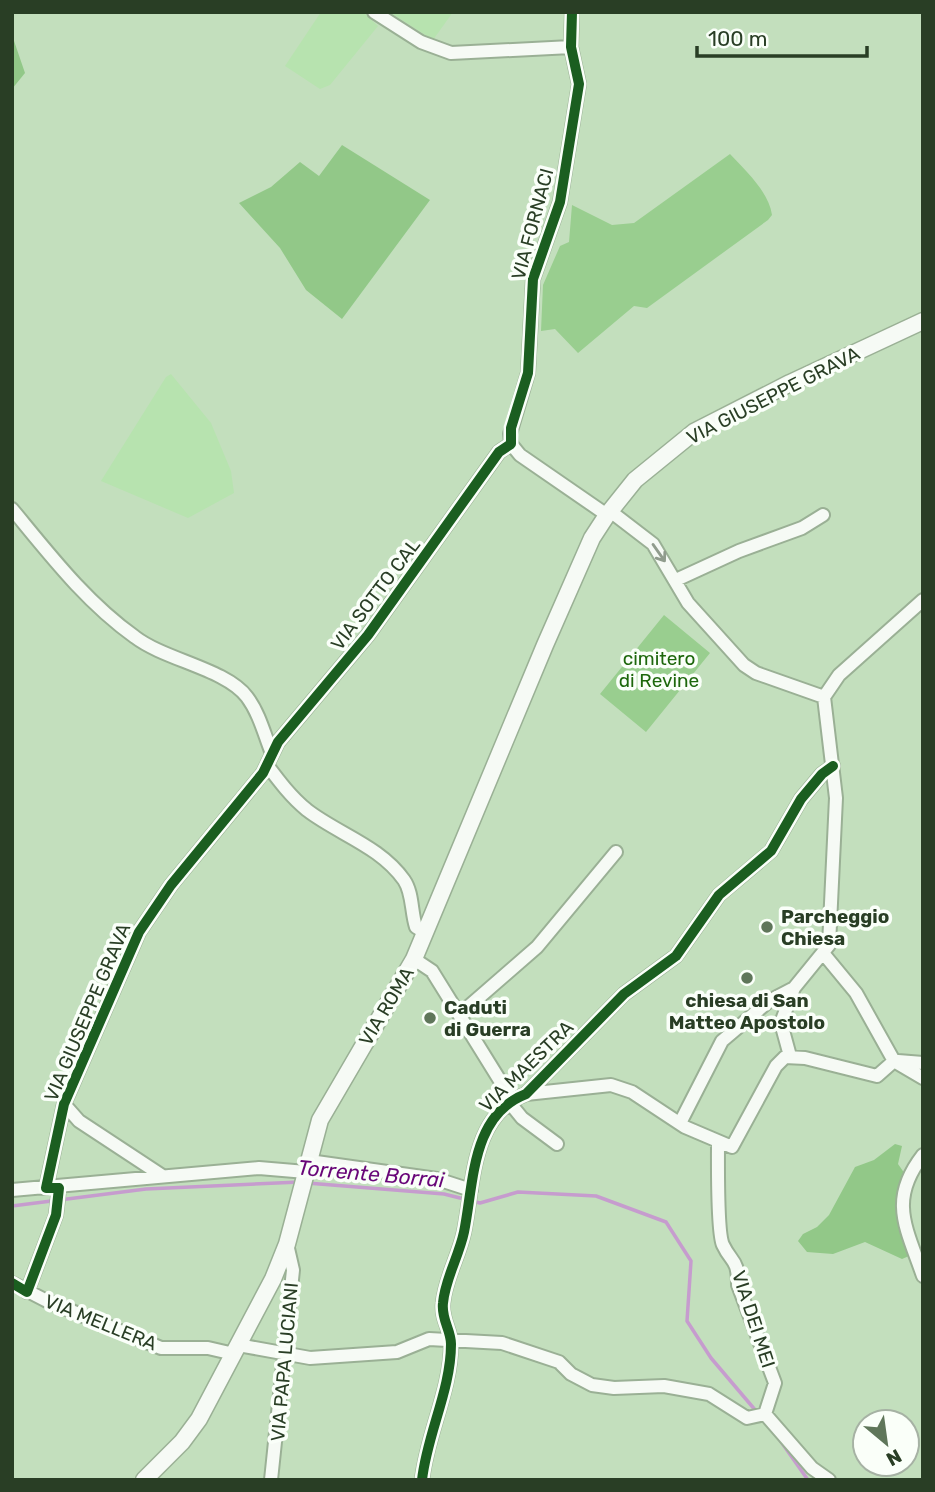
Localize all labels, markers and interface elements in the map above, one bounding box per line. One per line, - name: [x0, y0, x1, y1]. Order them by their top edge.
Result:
- scale bar: [697, 14, 867, 58]
- text: 100 m: [708, 26, 767, 51]
- street label: VIA FORNACI: [507, 166, 558, 282]
- street label: VIA GIUSEPPE GRAVA: [683, 342, 864, 449]
- street label: VIA SOTTO CAL: [326, 534, 425, 655]
- one-way arrow: [652, 543, 666, 562]
- park label: cimitero di Revine: [619, 647, 699, 692]
- place label: Parcheggio Chiesa: [781, 905, 889, 950]
- street label: VIA GIUSEPPE GRAVA: [40, 919, 136, 1105]
- marker: Parcheggio Chiesa: [759, 919, 775, 935]
- street label: VIA ROMA: [354, 963, 419, 1050]
- marker: chiesa di San Matteo Apostolo: [739, 970, 755, 986]
- place label: chiesa di San Matteo Apostolo: [669, 989, 825, 1034]
- place label: Caduti di Guerra: [444, 996, 531, 1041]
- marker: Caduti di Guerra: [422, 1010, 438, 1026]
- street label: VIA MAESTRA: [475, 1016, 578, 1117]
- water label: Torrente Borrai: [297, 1155, 446, 1192]
- street label: VIA DEI MEI: [727, 1268, 780, 1371]
- street label: VIA PAPA LUCIANI: [266, 1282, 303, 1443]
- street label: VIA MELLERA: [41, 1289, 161, 1356]
- north arrow: [851, 1408, 921, 1478]
- text: N: [882, 1444, 906, 1471]

